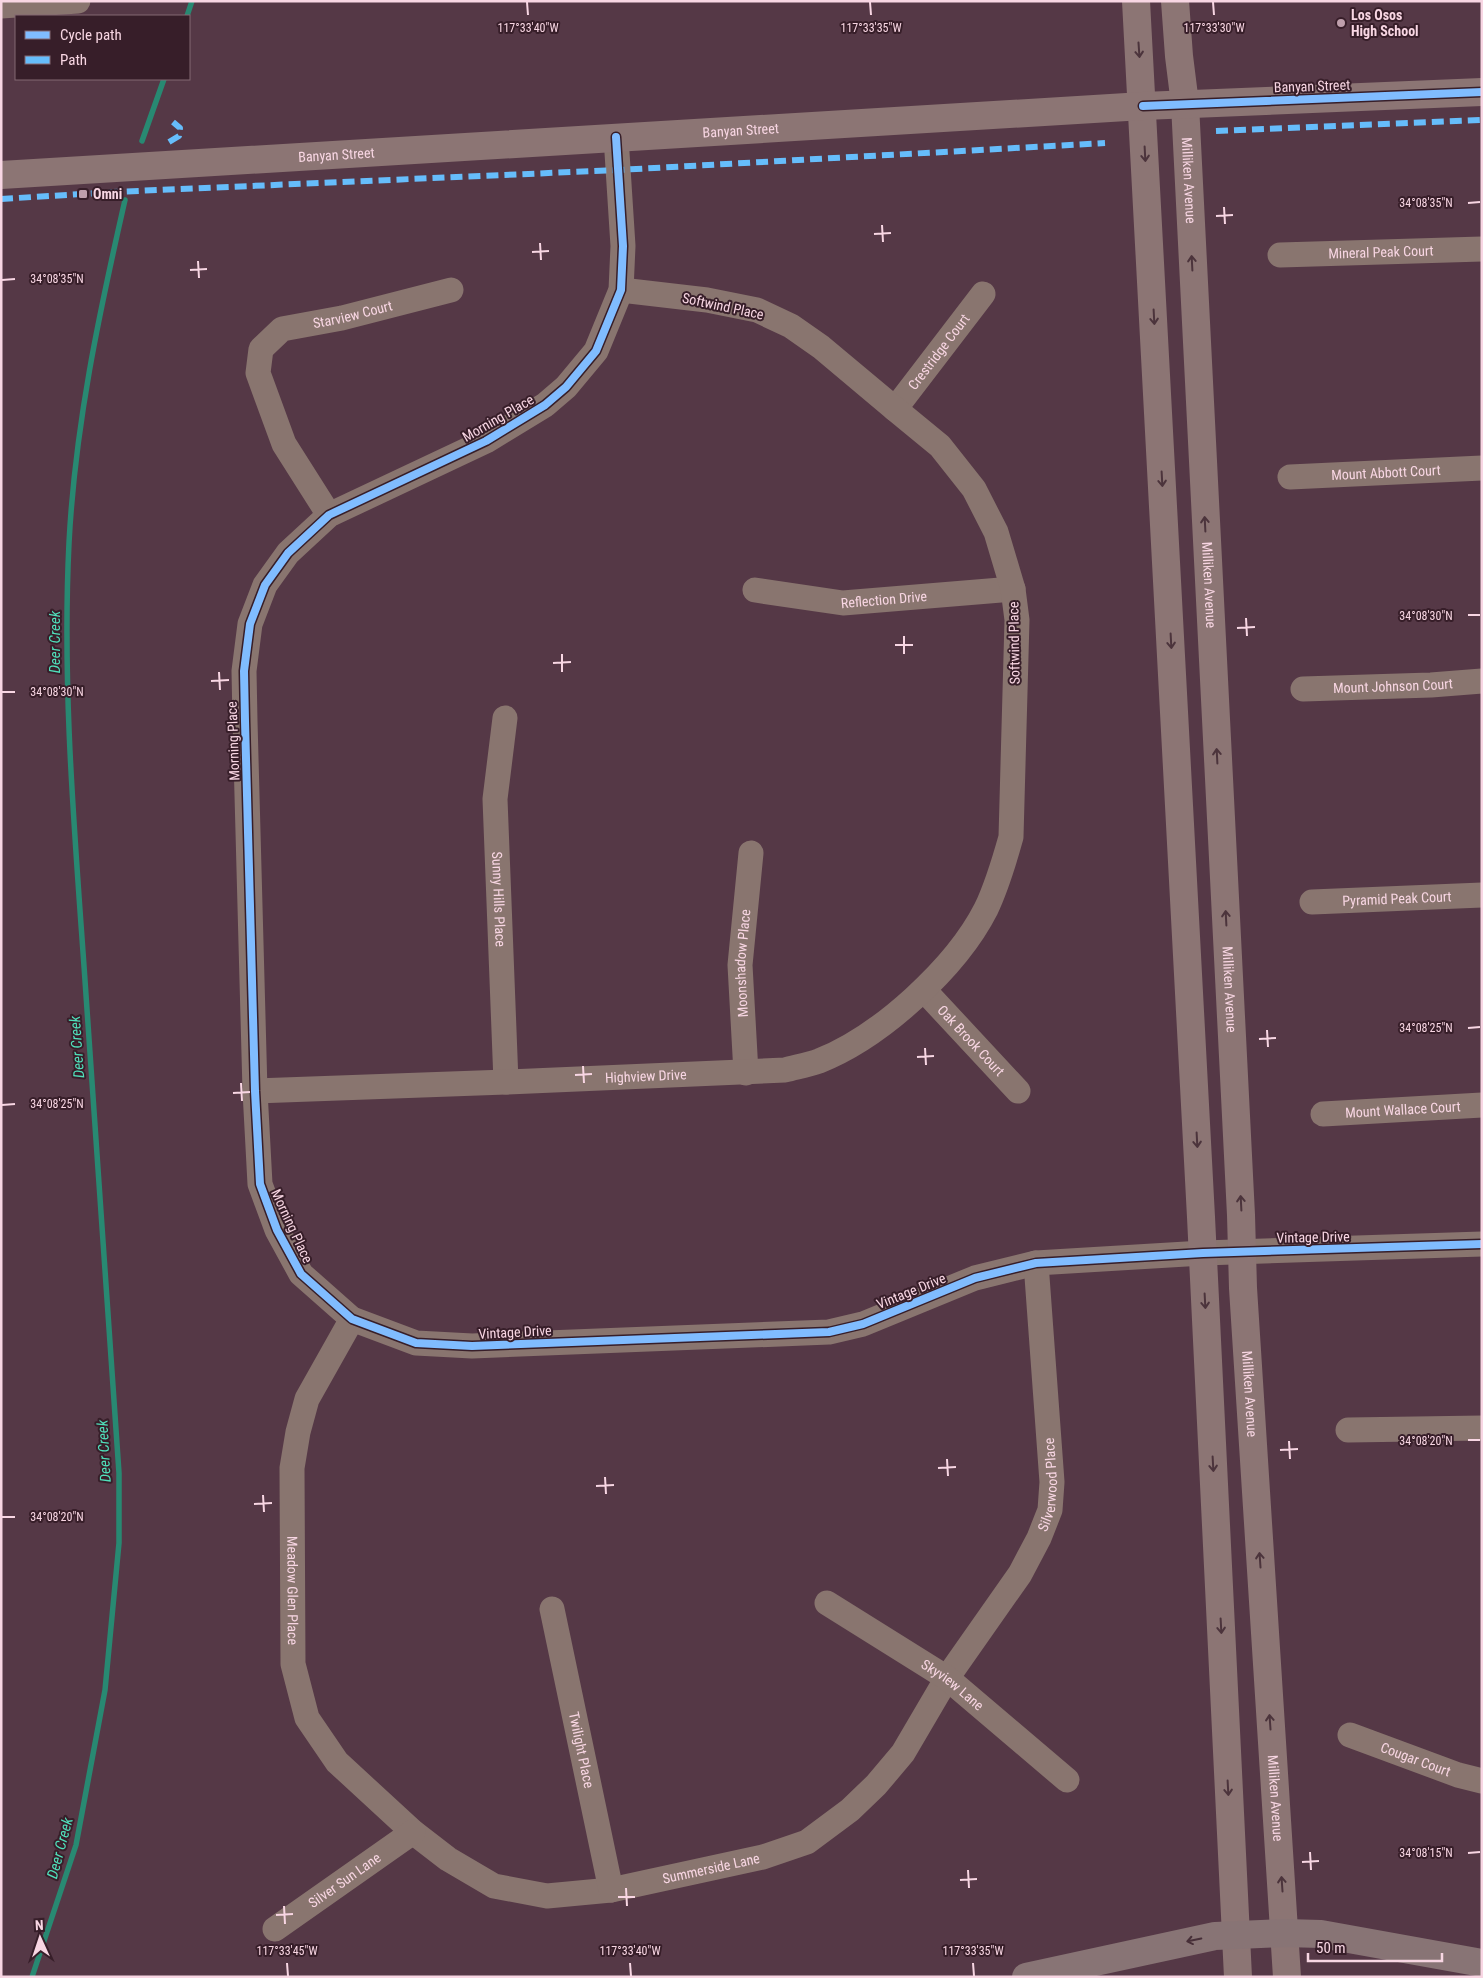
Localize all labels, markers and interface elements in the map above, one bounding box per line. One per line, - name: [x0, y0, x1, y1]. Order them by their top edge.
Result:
- place label: Los Osos High School: [1351, 7, 1419, 39]
- legend: [15, 15, 190, 80]
- marker: Los Osos High School: [1335, 17, 1347, 29]
- text: 117°33'40"W: [497, 21, 559, 35]
- text: 117°33'35"W: [840, 21, 902, 35]
- text: 117°33'30"W: [1183, 21, 1245, 35]
- text: Cycle path: [60, 26, 122, 44]
- one-way arrow: [1134, 42, 1143, 58]
- text: Path: [60, 51, 87, 69]
- street label: Banyan Street: [1274, 77, 1350, 95]
- street label: Banyan Street: [702, 120, 779, 141]
- street label: Milliken Avenue: [1179, 137, 1199, 224]
- street label: Banyan Street: [298, 144, 375, 165]
- one-way arrow: [1141, 146, 1150, 162]
- place label: Omni: [93, 186, 122, 202]
- marker: Omni: [77, 188, 89, 200]
- text: 34°08'35"N: [1399, 196, 1453, 210]
- street label: Mineral Peak Court: [1328, 242, 1434, 262]
- one-way arrow: [1188, 255, 1197, 271]
- text: 34°08'35"N: [30, 272, 84, 286]
- street label: Softwind Place: [681, 290, 766, 323]
- street label: Starview Court: [312, 297, 394, 331]
- one-way arrow: [1149, 309, 1158, 325]
- street label: Crestridge Court: [905, 311, 973, 393]
- street label: Morning Place: [460, 391, 537, 445]
- street label: Mount Abbott Court: [1331, 462, 1441, 483]
- one-way arrow: [1158, 471, 1167, 487]
- one-way arrow: [1201, 516, 1210, 532]
- street label: Milliken Avenue: [1199, 541, 1219, 629]
- street label: Reflection Drive: [840, 588, 928, 611]
- street label: Softwind Place: [1005, 601, 1023, 685]
- text: 34°08'30"N: [1399, 609, 1453, 623]
- water label: Deer Creek: [46, 610, 64, 673]
- one-way arrow: [1166, 633, 1175, 649]
- street label: Mount Johnson Court: [1333, 675, 1453, 696]
- text: 34°08'30"N: [30, 685, 84, 699]
- street label: Morning Place: [224, 701, 242, 781]
- one-way arrow: [1213, 748, 1222, 764]
- street label: Sunny Hills Place: [489, 851, 509, 948]
- street label: Pyramid Peak Court: [1342, 888, 1452, 909]
- street label: Moonshadow Place: [732, 908, 753, 1018]
- one-way arrow: [1221, 911, 1230, 927]
- street label: Milliken Avenue: [1219, 946, 1240, 1033]
- street label: Oak Brook Court: [934, 1002, 1008, 1079]
- water label: Deer Creek: [66, 1015, 88, 1079]
- text: 34°08'25"N: [1399, 1021, 1453, 1035]
- street label: Highview Drive: [605, 1066, 687, 1086]
- text: 34°08'25"N: [30, 1097, 84, 1111]
- street label: Mount Wallace Court: [1345, 1098, 1461, 1121]
- one-way arrow: [1193, 1132, 1202, 1148]
- street label: Morning Place: [268, 1187, 316, 1266]
- one-way arrow: [1236, 1195, 1245, 1211]
- street label: Vintage Drive: [1276, 1228, 1350, 1246]
- street label: Vintage Drive: [874, 1270, 948, 1312]
- one-way arrow: [1201, 1293, 1210, 1309]
- street label: Vintage Drive: [478, 1322, 552, 1342]
- street label: Milliken Avenue: [1239, 1350, 1261, 1438]
- water label: Deer Creek: [93, 1419, 115, 1483]
- text: 34°08'20"N: [1399, 1434, 1453, 1448]
- street label: Silverwood Place: [1034, 1437, 1060, 1534]
- one-way arrow: [1208, 1455, 1217, 1471]
- text: 34°08'20"N: [30, 1510, 84, 1524]
- street label: Meadow Glen Place: [284, 1536, 301, 1645]
- one-way arrow: [1255, 1552, 1264, 1568]
- one-way arrow: [1216, 1618, 1225, 1634]
- street label: Skyview Lane: [918, 1656, 987, 1714]
- street label: Twilight Place: [566, 1710, 597, 1790]
- one-way arrow: [1266, 1714, 1275, 1730]
- street label: Cougar Court: [1378, 1739, 1453, 1780]
- street label: Milliken Avenue: [1265, 1754, 1286, 1842]
- one-way arrow: [1224, 1780, 1233, 1796]
- water label: Deer Creek: [43, 1815, 77, 1881]
- text: 34°08'15"N: [1399, 1846, 1453, 1860]
- street label: Silver Sun Lane: [305, 1849, 384, 1911]
- street label: Summerside Lane: [661, 1850, 762, 1887]
- one-way arrow: [1277, 1877, 1286, 1893]
- north arrow: [15, 1913, 65, 1963]
- text: N: [35, 1917, 44, 1933]
- scale bar: [1308, 1930, 1442, 1962]
- one-way arrow: [1187, 1936, 1203, 1946]
- text: 50 m: [1316, 1939, 1346, 1957]
- text: 117°33'45"W: [256, 1944, 318, 1958]
- text: 117°33'40"W: [599, 1944, 661, 1958]
- text: 117°33'35"W: [942, 1944, 1004, 1958]

